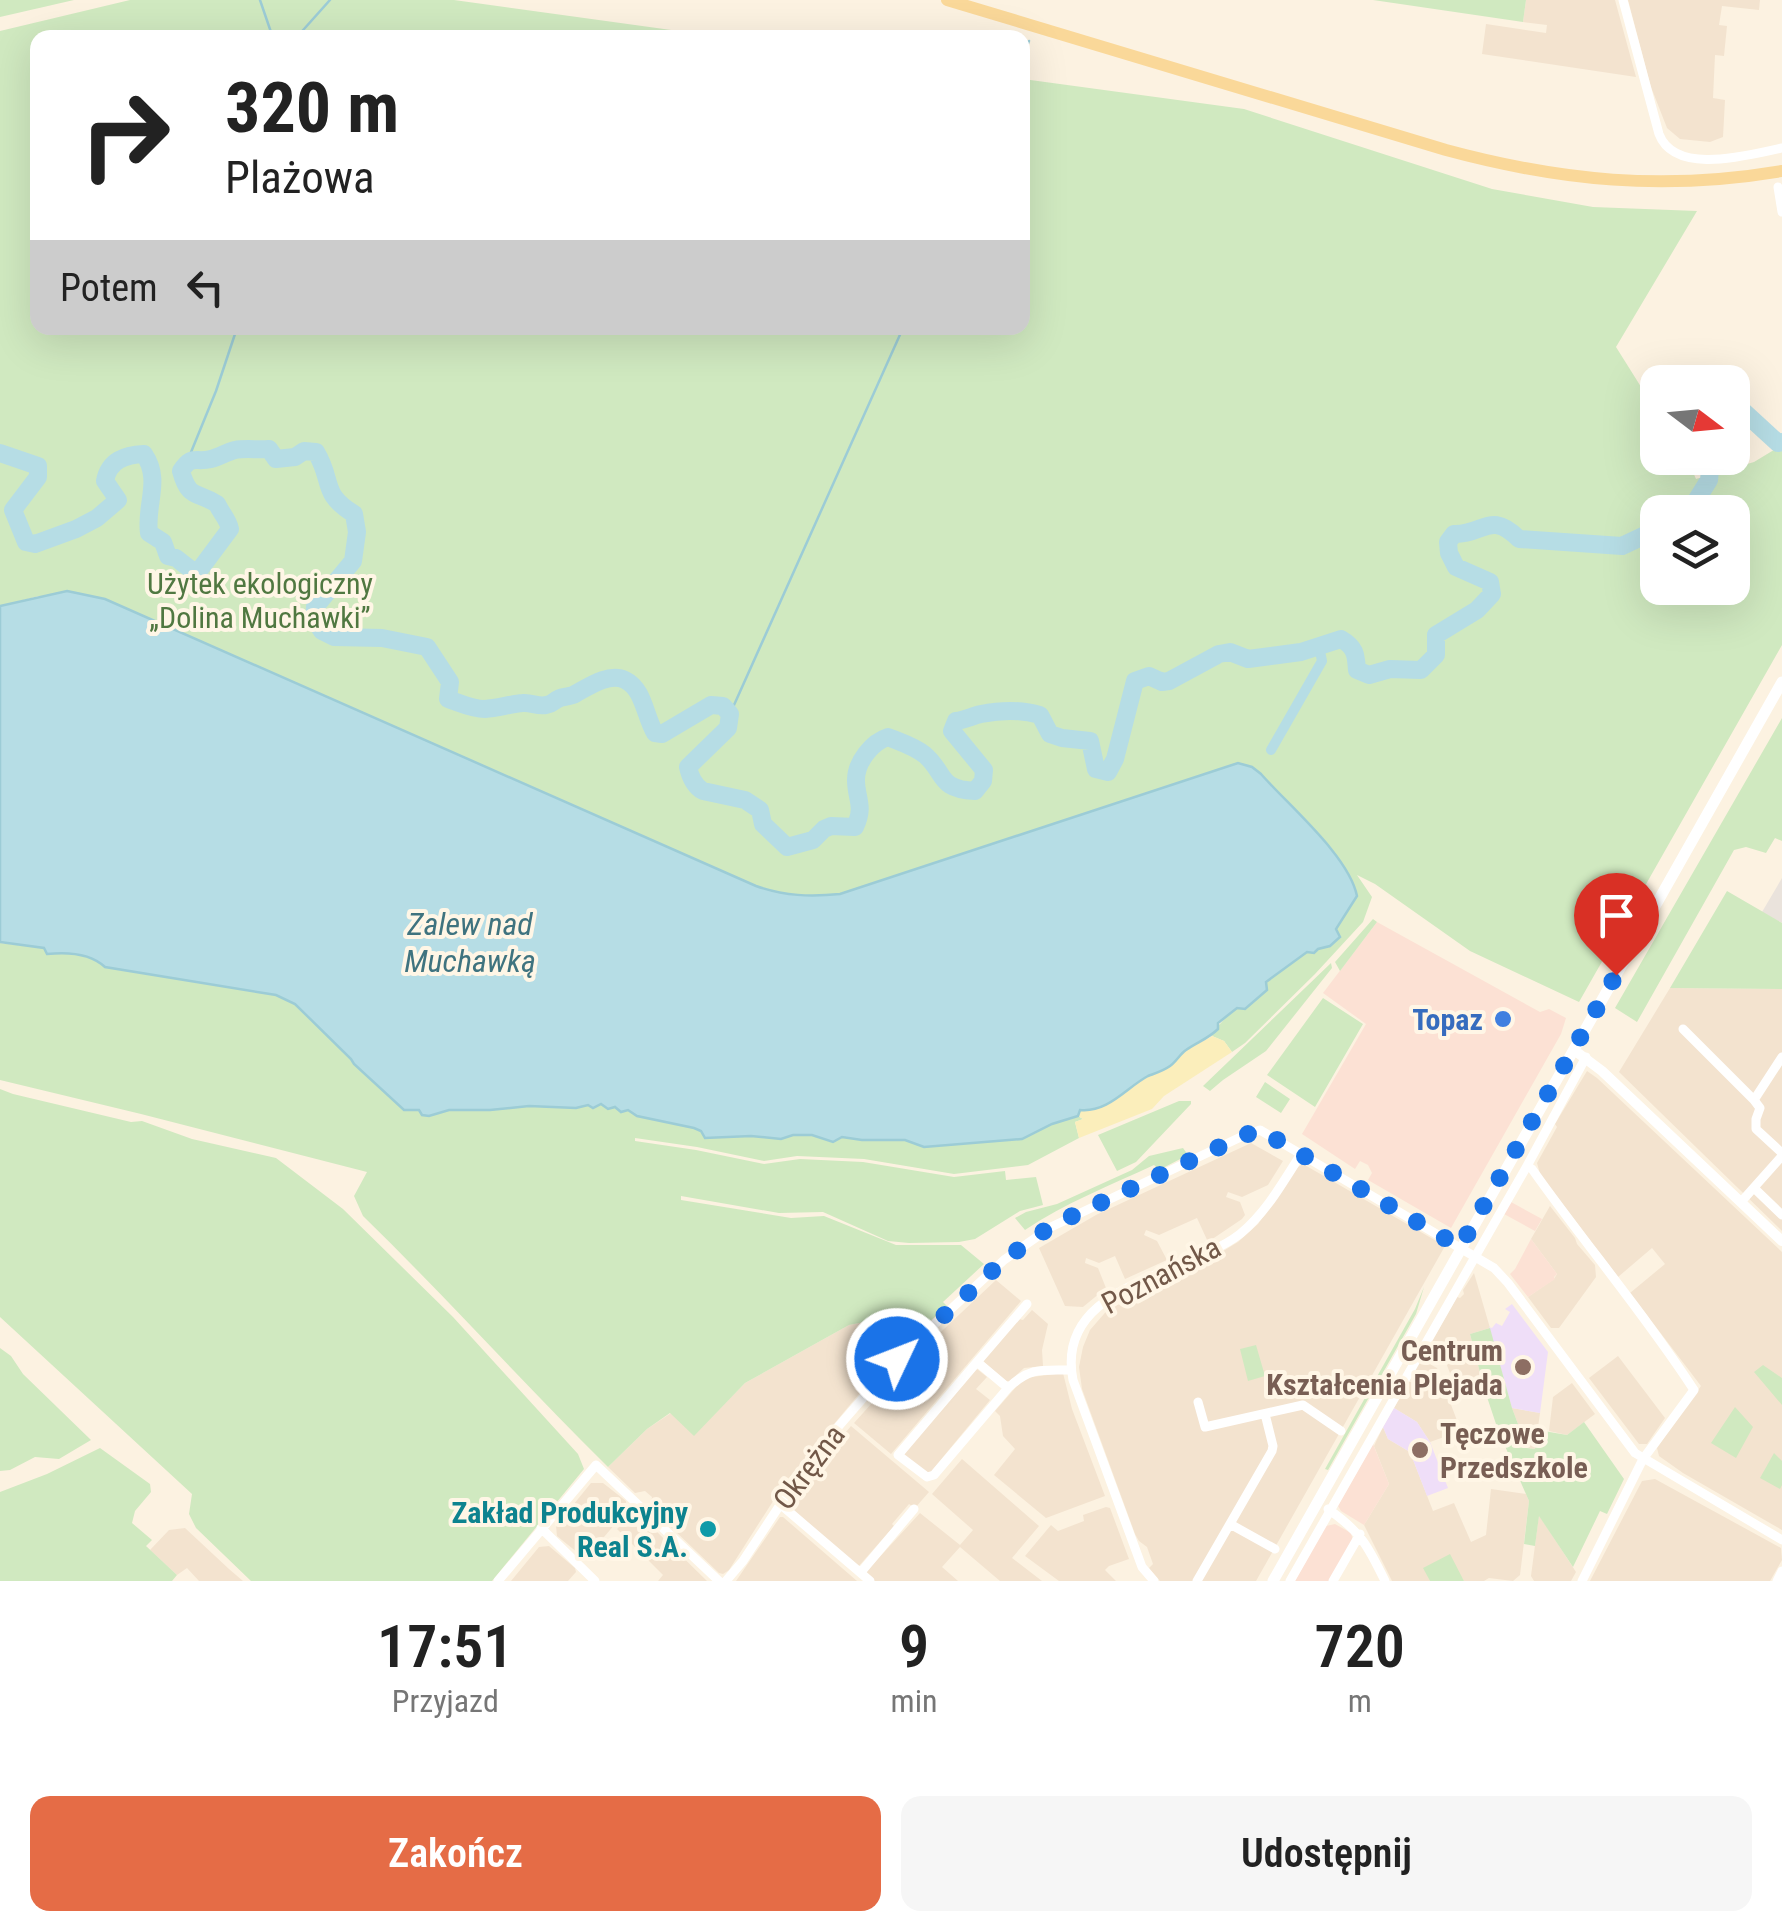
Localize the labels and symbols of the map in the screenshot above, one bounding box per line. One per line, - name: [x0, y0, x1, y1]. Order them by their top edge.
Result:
- north arrow: [1640, 365, 1750, 475]
- park label: Użytek ekologiczny „Dolina Muchawki”: [147, 566, 373, 635]
- pin: [1574, 873, 1659, 976]
- water label: Zalew nad Muchawką: [404, 905, 536, 980]
- place label: Topaz: [1412, 1002, 1483, 1037]
- marker: Topaz: [1492, 1008, 1514, 1030]
- street label: Poznańska: [1096, 1229, 1226, 1321]
- position arrow: [845, 1307, 949, 1411]
- place label: Centrum Kształcenia Plejada: [1266, 1333, 1503, 1402]
- marker: Centrum Kształcenia Plejada: [1512, 1356, 1534, 1378]
- place label: Tęczowe Przedszkole: [1440, 1416, 1588, 1485]
- street label: Okrężna: [766, 1418, 852, 1516]
- marker: Tęczowe Przedszkole: [1409, 1439, 1431, 1461]
- place label: Zakład Produkcyjny Real S.A.: [451, 1495, 689, 1564]
- marker: Zakład Produkcyjny Real S.A.: [697, 1518, 719, 1540]

